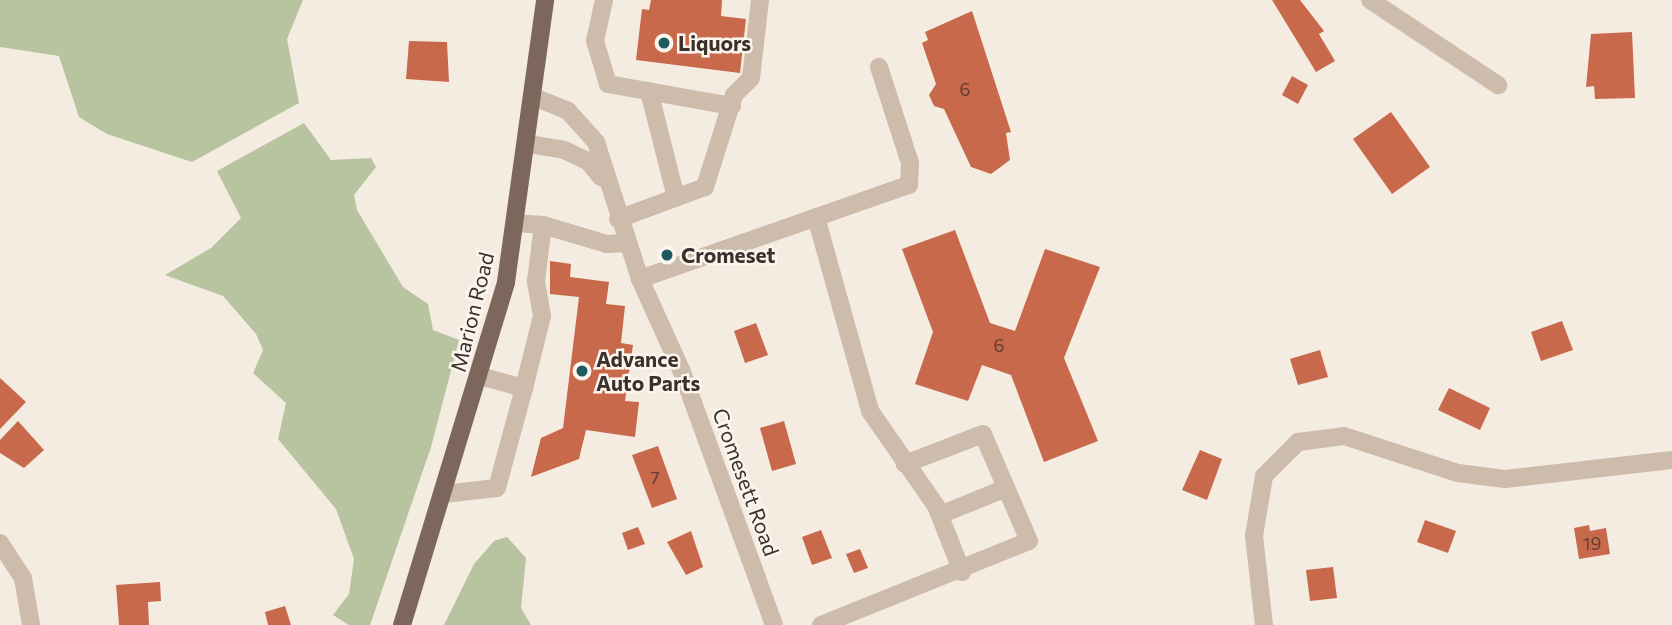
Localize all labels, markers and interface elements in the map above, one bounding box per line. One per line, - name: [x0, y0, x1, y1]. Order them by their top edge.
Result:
- place label: Liquors: [678, 30, 751, 56]
- marker: Liquors: [656, 35, 672, 51]
- house number: 6: [960, 78, 970, 100]
- place label: Cromeset: [681, 242, 775, 268]
- marker: Cromeset: [659, 247, 675, 263]
- street label: Marion Road: [445, 250, 499, 374]
- house number: 6: [994, 334, 1004, 356]
- place label: Advance Auto Parts: [596, 346, 700, 396]
- marker: Advance Auto Parts: [574, 363, 590, 379]
- street label: Cromesett Road: [708, 405, 784, 559]
- house number: 7: [650, 466, 660, 488]
- house number: 19: [1583, 532, 1601, 554]

